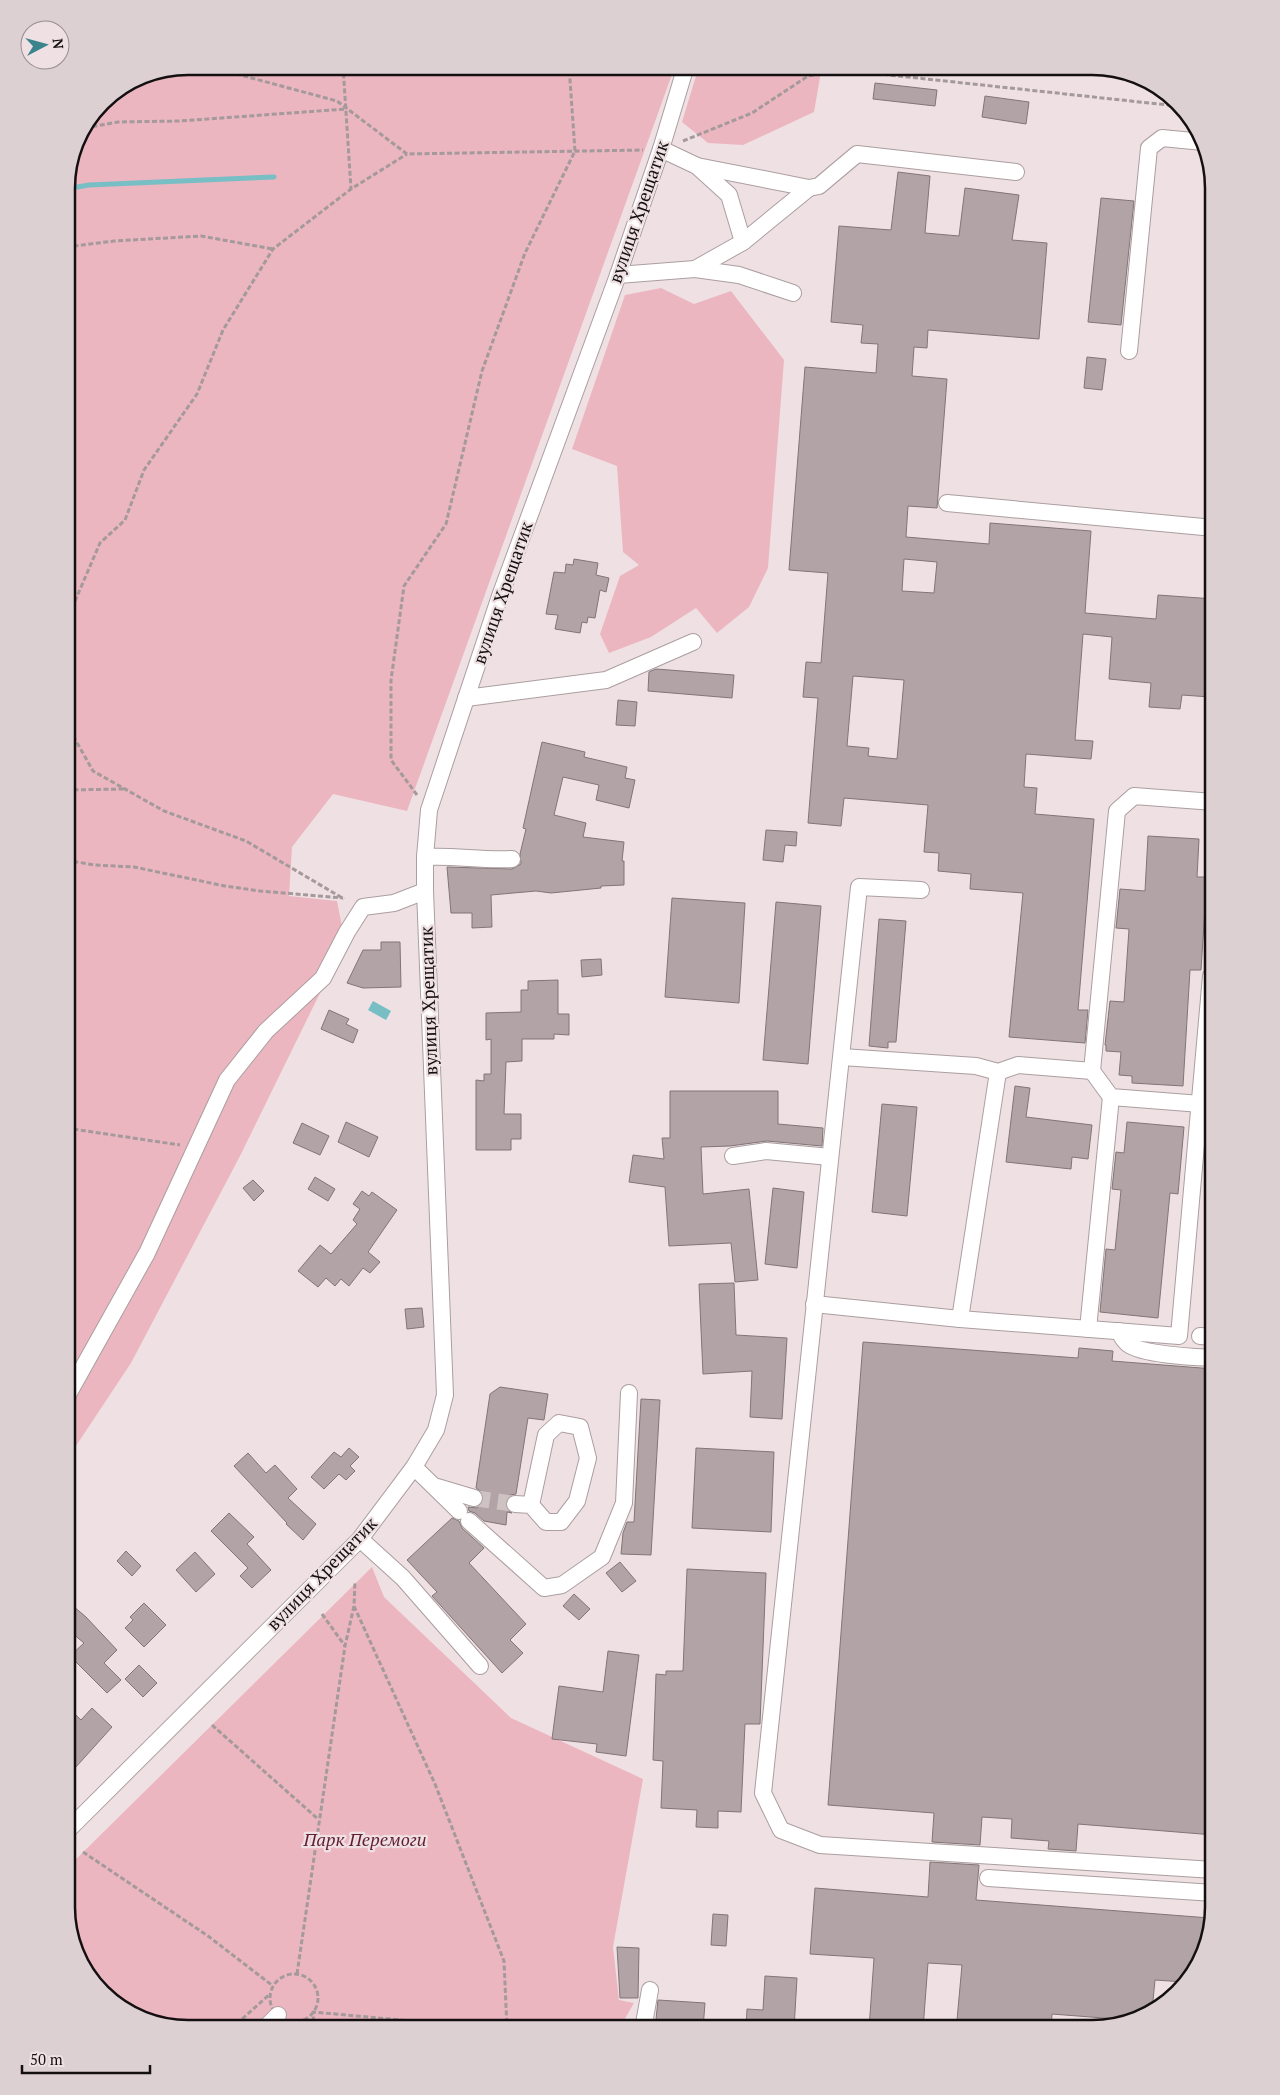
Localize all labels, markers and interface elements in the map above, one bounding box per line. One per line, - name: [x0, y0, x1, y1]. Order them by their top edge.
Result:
- north arrow: [20, 20, 70, 70]
- text: N: [48, 37, 68, 50]
- street label: вулиця Хрещатик: [602, 137, 674, 286]
- street label: вулиця Хрещатик: [466, 518, 538, 667]
- street label: вулиця Хрещатик: [413, 926, 443, 1076]
- street label: вулиця Хрещатик: [261, 1511, 382, 1635]
- park label: Парк Перемоги: [302, 1827, 427, 1851]
- scale bar: [22, 2042, 150, 2074]
- text: 50 m: [30, 2049, 63, 2069]

